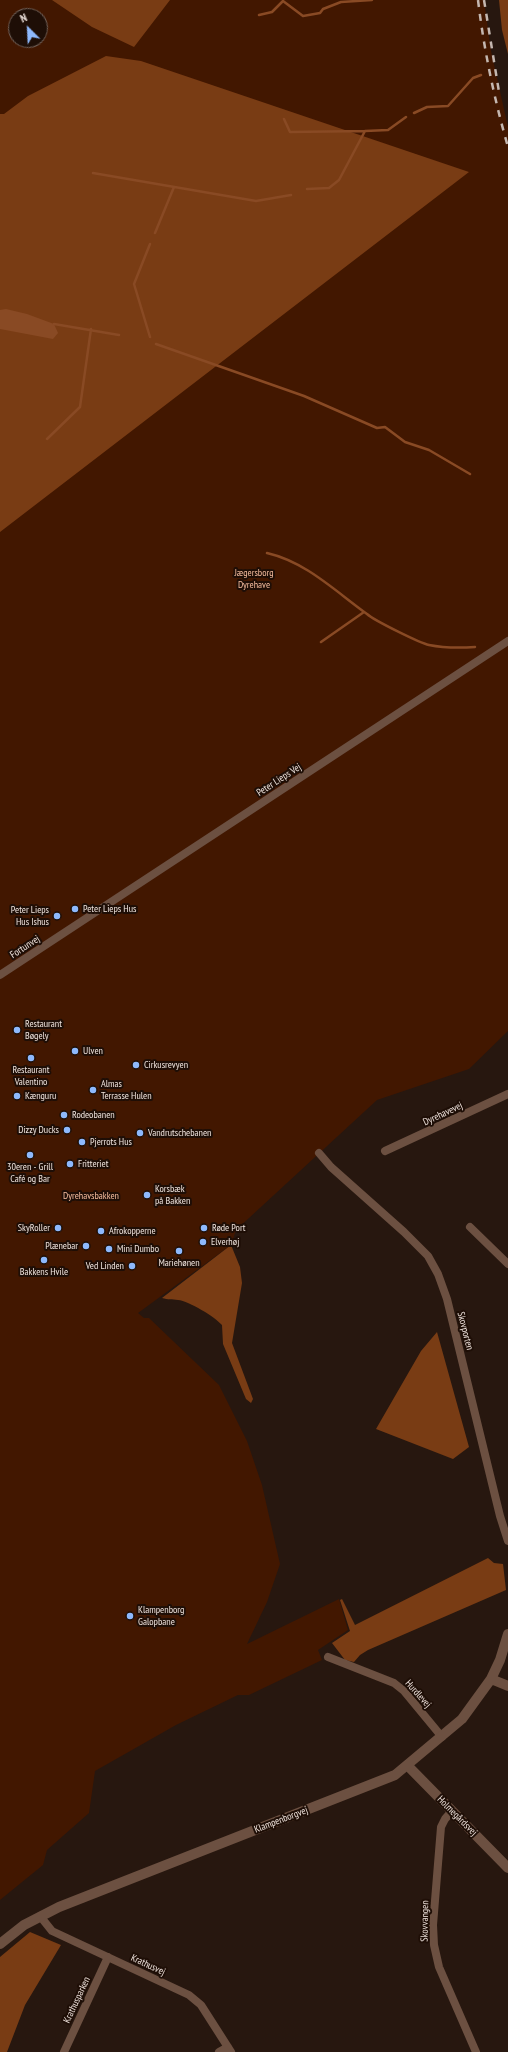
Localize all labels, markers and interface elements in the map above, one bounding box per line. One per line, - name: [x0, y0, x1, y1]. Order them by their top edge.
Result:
- north arrow: [8, 8, 48, 48]
- text: N: [18, 10, 29, 26]
- park label: Jægersborg Dyrehave: [234, 567, 274, 590]
- street label: Peter Lieps Vej: [254, 761, 304, 799]
- place label: Peter Lieps Hus: [83, 903, 136, 915]
- place label: Peter Lieps Hus Ishus: [11, 904, 49, 928]
- marker: Peter Lieps Hus: [70, 904, 80, 914]
- marker: Peter Lieps Hus Ishus: [52, 911, 62, 921]
- street label: Fortunvej: [8, 933, 42, 961]
- place label: Restaurant Bøgely: [25, 1018, 62, 1042]
- marker: Restaurant Bøgely: [12, 1025, 22, 1035]
- place label: Ulven: [83, 1045, 103, 1057]
- marker: Ulven: [70, 1046, 80, 1056]
- marker: Restaurant Valentino: [26, 1053, 36, 1063]
- place label: Cirkusrevyen: [144, 1059, 188, 1071]
- marker: Cirkusrevyen: [131, 1060, 141, 1070]
- place label: Restaurant Valentino: [13, 1064, 49, 1088]
- place label: Almas Terrasse Hulen: [101, 1078, 152, 1102]
- marker: Almas Terrasse Hulen: [88, 1085, 98, 1095]
- place label: Kænguru: [25, 1090, 56, 1102]
- marker: Kænguru: [12, 1091, 22, 1101]
- street label: Dyrehavevej: [421, 1100, 465, 1128]
- place label: Rodeobanen: [72, 1109, 115, 1121]
- marker: Rodeobanen: [59, 1110, 69, 1120]
- place label: Dizzy Ducks: [18, 1124, 59, 1136]
- marker: Dizzy Ducks: [62, 1125, 72, 1135]
- place label: Vandrutschebanen: [148, 1127, 211, 1139]
- marker: Vandrutschebanen: [135, 1128, 145, 1138]
- place label: Pjerrots Hus: [90, 1136, 132, 1148]
- marker: Pjerrots Hus: [77, 1137, 87, 1147]
- marker: 30eren - Grill Café og Bar: [25, 1150, 35, 1160]
- place label: Fritteriet: [78, 1158, 108, 1170]
- marker: Fritteriet: [65, 1159, 75, 1169]
- place label: 30eren - Grill Café og Bar: [7, 1161, 53, 1184]
- place label: Korsbæk på Bakken: [155, 1183, 190, 1206]
- park label: Dyrehavsbakken: [63, 1190, 119, 1202]
- marker: Korsbæk på Bakken: [142, 1190, 152, 1200]
- place label: SkyRoller: [18, 1222, 50, 1234]
- place label: Røde Port: [212, 1222, 246, 1234]
- marker: SkyRoller: [53, 1223, 63, 1233]
- marker: Røde Port: [199, 1223, 209, 1233]
- place label: Afrokopperne: [109, 1225, 156, 1237]
- marker: Afrokopperne: [96, 1226, 106, 1236]
- place label: Elverhøj: [211, 1236, 239, 1248]
- marker: Elverhøj: [198, 1237, 208, 1247]
- place label: Plænebar: [45, 1240, 78, 1252]
- marker: Plænebar: [81, 1241, 91, 1251]
- place label: Mini Dumbo: [117, 1243, 159, 1255]
- marker: Mini Dumbo: [104, 1244, 114, 1254]
- marker: Mariehønen: [174, 1246, 184, 1256]
- marker: Bakkens Hvile: [39, 1255, 49, 1265]
- place label: Mariehønen: [158, 1257, 200, 1269]
- place label: Ved Linden: [86, 1260, 124, 1272]
- marker: Ved Linden: [127, 1261, 137, 1271]
- place label: Bakkens Hvile: [20, 1266, 68, 1278]
- street label: Skovporten: [454, 1311, 476, 1351]
- place label: Klampenborg Galopbane: [138, 1604, 184, 1628]
- marker: Klampenborg Galopbane: [125, 1611, 135, 1621]
- street label: Hurdlevej: [402, 1678, 434, 1710]
- street label: Holmegårdsvej: [435, 1794, 479, 1838]
- street label: Klampenborgvej: [252, 1804, 310, 1836]
- street label: Skovvangen: [419, 1900, 431, 1942]
- street label: Krathusvej: [129, 1952, 167, 1978]
- street label: Krathusparken: [61, 1975, 93, 2025]

